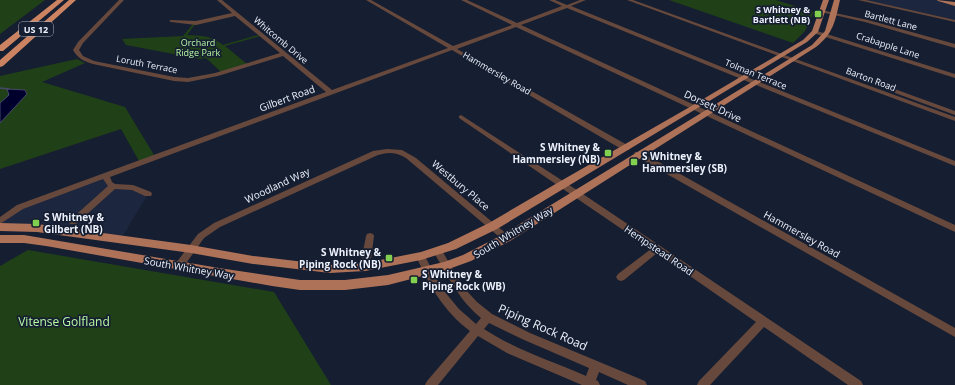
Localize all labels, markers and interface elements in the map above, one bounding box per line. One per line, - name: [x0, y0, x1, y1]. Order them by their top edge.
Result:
- place label: S Whitney & Bartlett (NB): [753, 3, 810, 26]
- street label: Bartlett Lane: [863, 7, 919, 33]
- marker: S Whitney & Bartlett (NB): [813, 9, 823, 19]
- street label: Whitcomb Drive: [251, 13, 311, 67]
- road number: US 12: [19, 22, 53, 36]
- street label: Crabapple Lane: [855, 29, 921, 61]
- park label: Orchard Ridge Park: [176, 36, 220, 59]
- street label: Hammersley Road: [460, 48, 534, 98]
- street label: Loruth Terrace: [115, 52, 179, 76]
- street label: Tolman Terrace: [723, 56, 789, 92]
- street label: Barton Road: [844, 64, 898, 94]
- street label: Gilbert Road: [257, 81, 317, 115]
- street label: Dorsett Drive: [682, 87, 744, 126]
- place label: S Whitney & Hammersley (NB): [512, 140, 600, 166]
- marker: S Whitney & Hammersley (NB): [603, 148, 613, 158]
- place label: S Whitney & Hammersley (SB): [642, 149, 727, 175]
- street label: Westbury Place: [429, 157, 493, 214]
- marker: S Whitney & Hammersley (SB): [629, 157, 639, 167]
- street label: Woodland Way: [242, 163, 313, 206]
- street label: South Whitney Way: [471, 202, 556, 261]
- street label: Hammersley Road: [761, 207, 843, 261]
- place label: S Whitney & Gilbert (NB): [44, 210, 105, 236]
- marker: S Whitney & Gilbert (NB): [31, 218, 41, 228]
- street label: Hempstead Road: [622, 222, 696, 278]
- place label: S Whitney & Piping Rock (NB): [299, 245, 381, 271]
- street label: South Whitney Way: [143, 253, 236, 283]
- marker: S Whitney & Piping Rock (NB): [384, 253, 394, 263]
- place label: S Whitney & Piping Rock (WB): [422, 267, 505, 293]
- marker: S Whitney & Piping Rock (WB): [409, 275, 419, 285]
- street label: Piping Rock Road: [496, 300, 590, 354]
- park label: Vitense Golfland: [18, 313, 110, 330]

